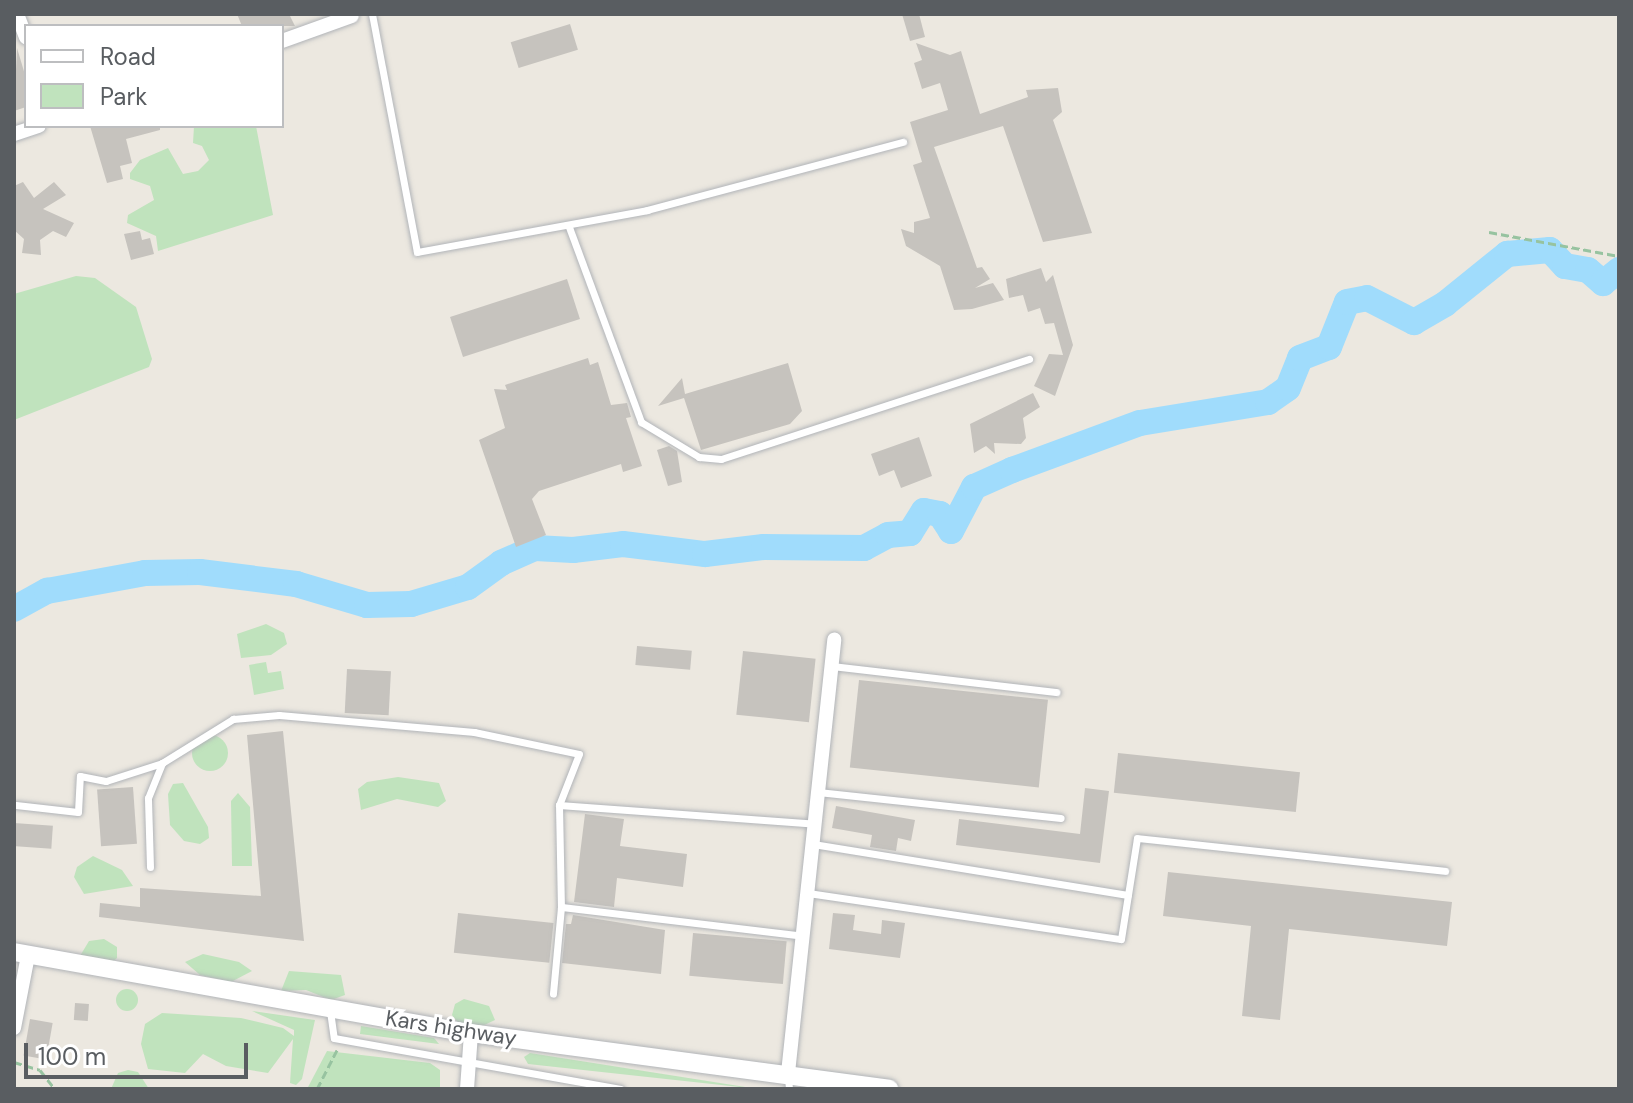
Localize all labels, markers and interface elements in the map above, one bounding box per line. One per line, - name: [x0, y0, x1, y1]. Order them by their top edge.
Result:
- legend: [24, 24, 284, 128]
- text: Road: [100, 41, 156, 72]
- text: Park: [100, 81, 147, 112]
- street label: Kars highway: [384, 1005, 518, 1051]
- scale bar: [28, 1027, 252, 1077]
- text: 100 m: [38, 1041, 106, 1072]

